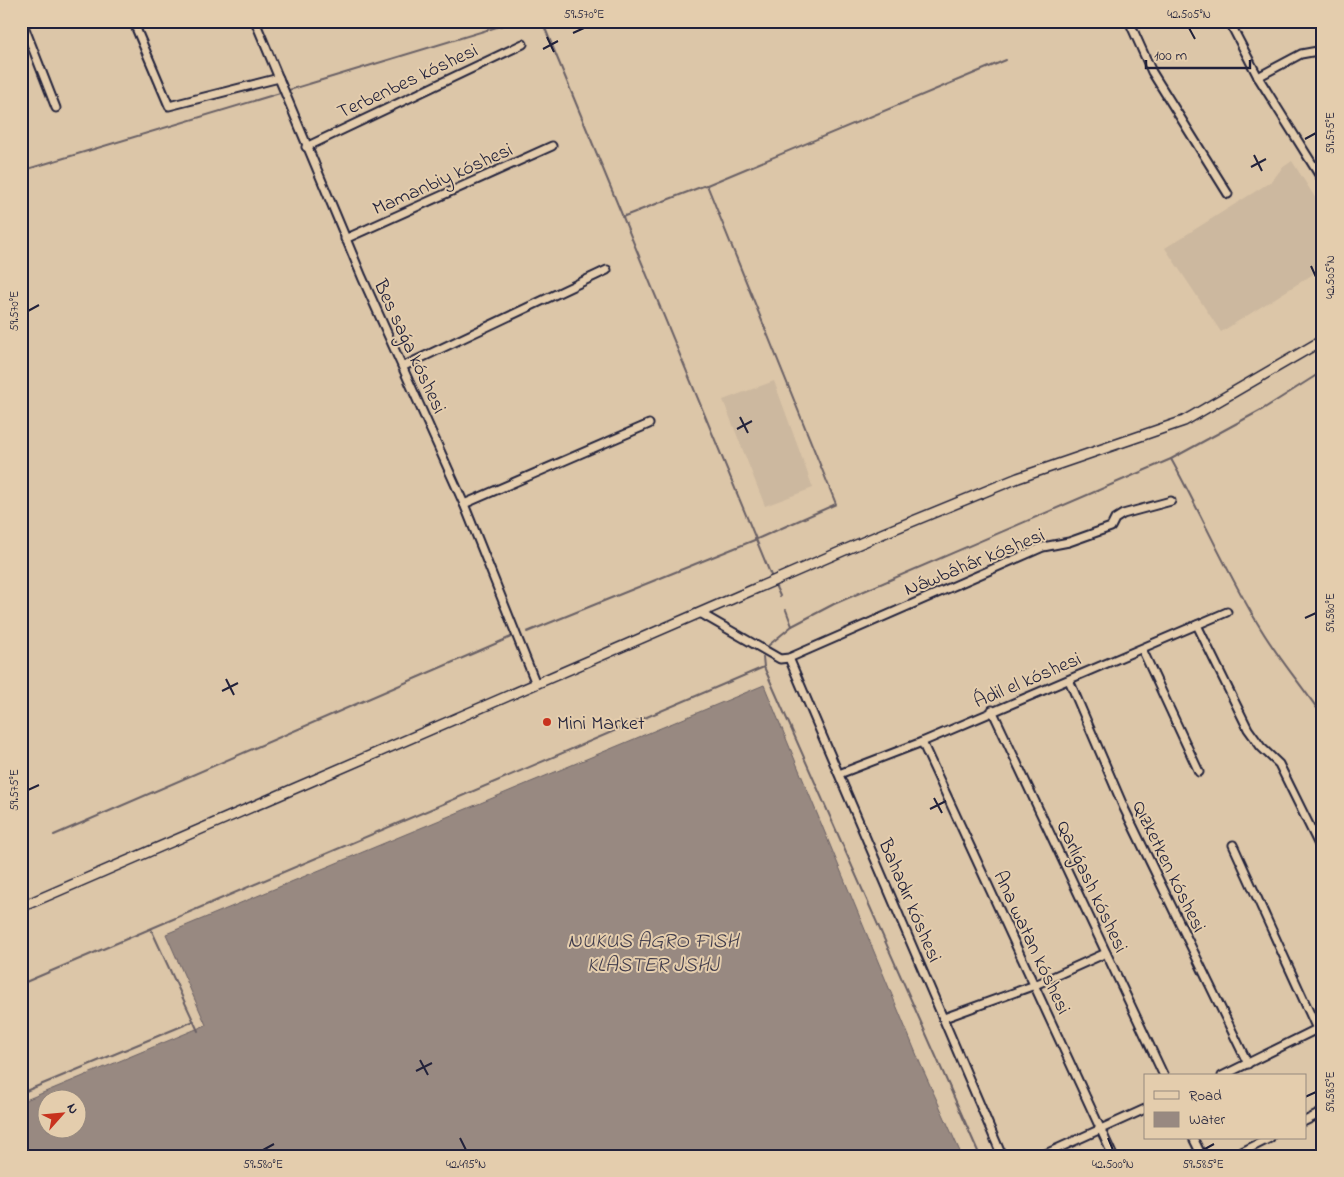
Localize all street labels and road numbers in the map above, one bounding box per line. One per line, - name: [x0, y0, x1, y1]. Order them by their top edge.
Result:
- street label: Terbenbes kóshesi: [333, 37, 483, 128]
- street label: Mamanbiy kóshesi: [368, 136, 518, 224]
- street label: Bes saǵa kóshesi: [364, 274, 453, 419]
- street label: Náwbáhár kóshesi: [900, 522, 1050, 605]
- street label: Ádil el kóshesi: [970, 646, 1086, 717]
- street label: Qızketken kóshesi: [1123, 796, 1212, 938]
- street label: Qarlıǵash kóshesi: [1046, 816, 1134, 958]
- street label: Bahadır kóshesi: [869, 834, 948, 967]
- street label: Ana watan kóshesi: [985, 866, 1077, 1020]

